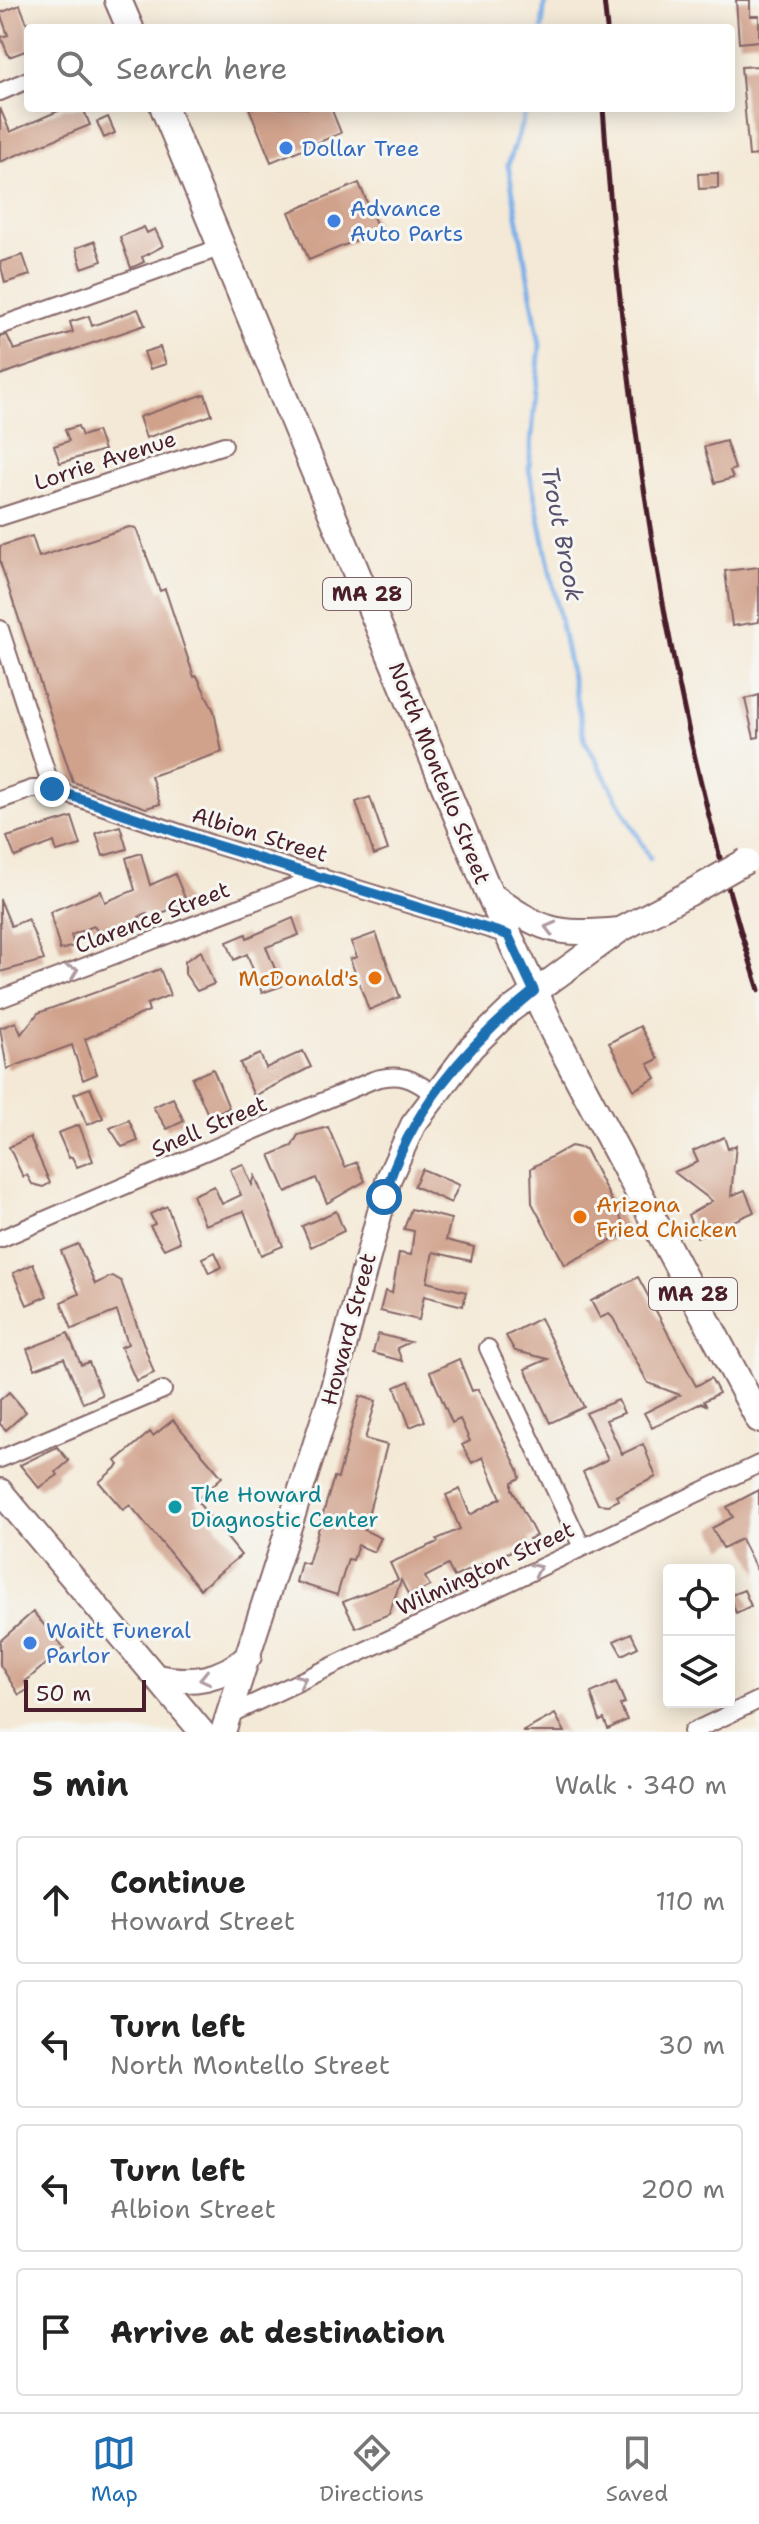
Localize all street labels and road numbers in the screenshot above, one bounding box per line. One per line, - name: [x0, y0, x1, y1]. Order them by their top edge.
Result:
- street label: Lorrie Avenue: [31, 424, 180, 497]
- road number: MA 28: [323, 578, 411, 610]
- street label: North Montello Street: [382, 658, 497, 888]
- street label: Albion Street: [189, 800, 331, 869]
- street label: Clarence Street: [71, 875, 234, 960]
- street label: Snell Street: [147, 1089, 271, 1164]
- street label: Howard Street: [314, 1250, 383, 1409]
- road number: MA 28: [649, 1278, 737, 1310]
- street label: Wilmington Street: [392, 1515, 579, 1622]

